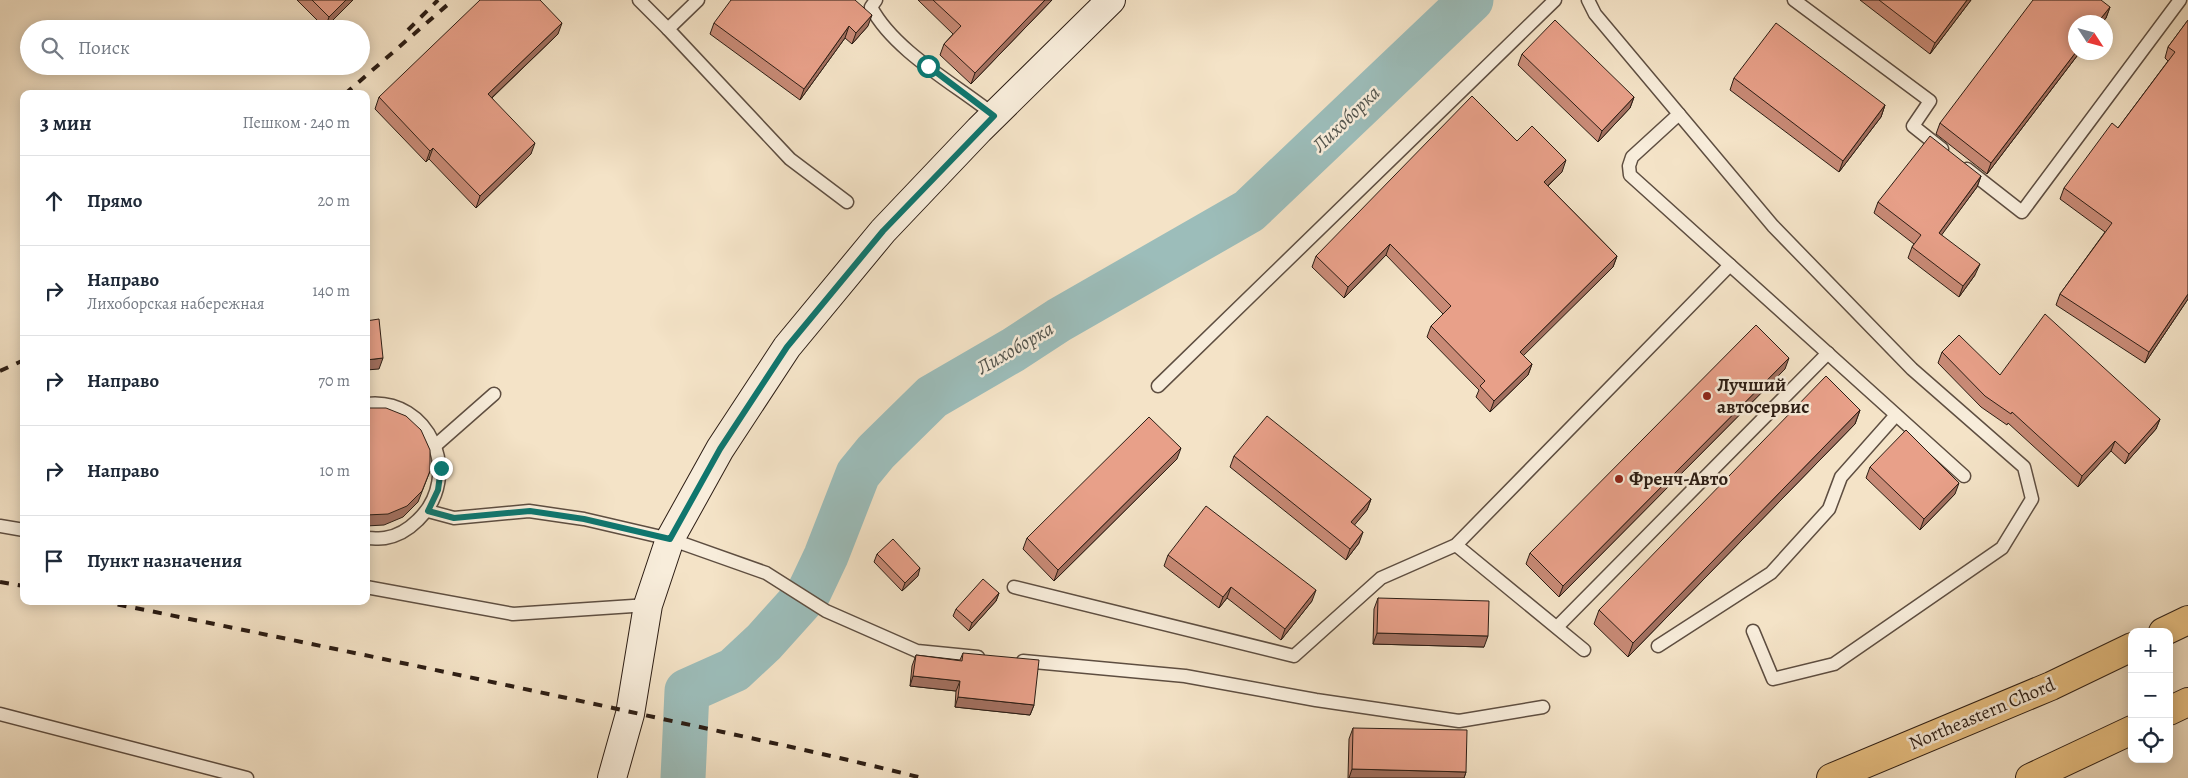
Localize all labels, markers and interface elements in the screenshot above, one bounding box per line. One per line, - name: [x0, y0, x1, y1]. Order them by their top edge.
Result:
- north arrow: [2068, 15, 2113, 60]
- search box: [20, 20, 370, 75]
- icon: search: [38, 34, 66, 62]
- text: Поиск: [78, 35, 130, 61]
- route start: [917, 55, 940, 78]
- water label: Лихоборка: [1305, 80, 1386, 159]
- text: 3 мин: [40, 109, 92, 137]
- text: Пешком · 240 m: [242, 112, 350, 134]
- icon: ahead: [40, 187, 68, 215]
- text: Прямо: [87, 188, 142, 214]
- text: 20 m: [317, 190, 350, 212]
- text: Направо: [87, 267, 159, 293]
- icon: right: [40, 277, 68, 305]
- text: 140 m: [312, 280, 350, 302]
- text: Лихоборская набережная: [87, 293, 265, 315]
- water label: Лихоборка: [971, 315, 1059, 381]
- icon: right: [40, 367, 68, 395]
- text: Направо: [87, 368, 159, 394]
- text: 70 m: [318, 370, 350, 392]
- place label: Лучший автосервис: [1717, 372, 1809, 420]
- marker: Лучший автосервис: [1701, 390, 1713, 402]
- icon: right: [40, 457, 68, 485]
- route end: [430, 457, 453, 480]
- text: Направо: [87, 458, 159, 484]
- text: 10 m: [320, 460, 350, 482]
- place label: Френч-Авто: [1629, 466, 1728, 492]
- marker: Френч-Авто: [1613, 473, 1625, 485]
- icon: arrive: [40, 547, 68, 575]
- text: Пункт назначения: [87, 548, 242, 574]
- map controls: [2128, 628, 2173, 763]
- button: +: [2128, 628, 2173, 673]
- street label: Northeastern Chord: [1905, 671, 2060, 757]
- button: −: [2128, 673, 2173, 718]
- button: locate: [2128, 718, 2173, 763]

